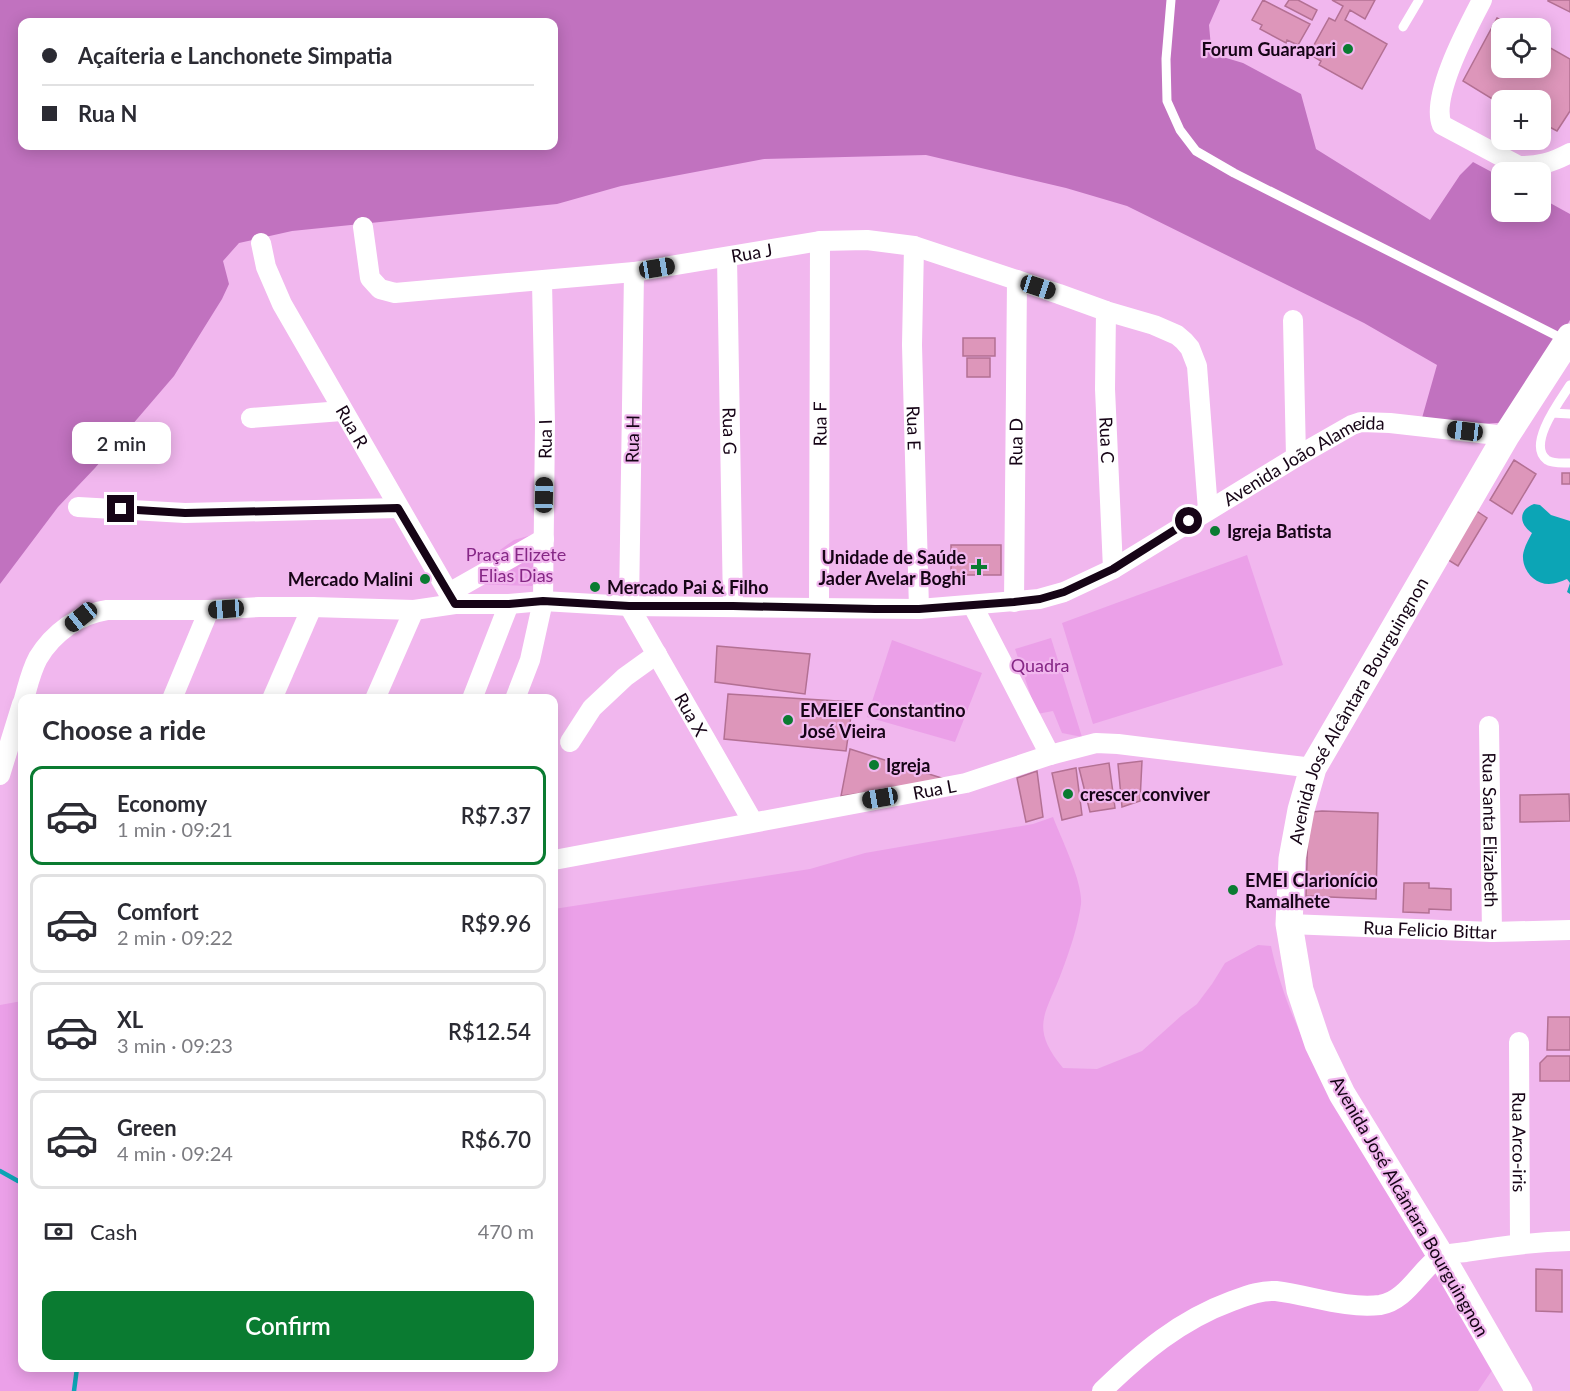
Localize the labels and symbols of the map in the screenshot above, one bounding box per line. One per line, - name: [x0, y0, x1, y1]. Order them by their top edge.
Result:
- place label: Forum Guarapari: [1201, 38, 1336, 60]
- marker: Forum Guarapari: [1341, 42, 1355, 56]
- street label: Rua J: [729, 238, 774, 267]
- car: [638, 256, 676, 280]
- car: [1018, 273, 1058, 301]
- street label: Rua R: [332, 401, 374, 452]
- street label: Rua F: [808, 402, 831, 446]
- street label: Rua E: [903, 405, 926, 451]
- street label: Rua G: [719, 407, 741, 455]
- street label: Avenida João Alameida: [1219, 411, 1385, 510]
- street label: Rua H: [621, 415, 643, 463]
- street label: Rua C: [1095, 416, 1119, 464]
- street label: Rua D: [1004, 418, 1027, 466]
- street label: Rua I: [534, 419, 556, 459]
- car: [1446, 420, 1484, 442]
- callout: 2 min: [72, 422, 170, 464]
- car: [535, 477, 553, 513]
- route end: [107, 495, 134, 522]
- route start: [1175, 507, 1202, 534]
- place label: Igreja Batista: [1227, 520, 1332, 542]
- marker: Igreja Batista: [1208, 524, 1222, 538]
- park label: Praça Elizete Elias Dias: [466, 543, 566, 586]
- place label: Unidade de Saúde Jader Avelar Boghi: [818, 546, 966, 589]
- marker: Unidade de Saúde Jader Avelar Boghi: [970, 558, 988, 576]
- place label: Mercado Malini: [288, 568, 413, 590]
- marker: Mercado Malini: [418, 572, 432, 586]
- street label: Avenida José Alcântara Bourguingnon: [1284, 573, 1433, 846]
- place label: Mercado Pai & Filho: [607, 576, 769, 598]
- marker: Mercado Pai & Filho: [588, 580, 602, 594]
- car: [61, 599, 101, 635]
- car: [207, 599, 245, 619]
- park label: Quadra: [1011, 654, 1069, 676]
- street label: Rua X: [670, 689, 712, 740]
- place label: EMEIEF Constantino José Vieira: [800, 699, 966, 742]
- marker: EMEIEF Constantino José Vieira: [781, 713, 795, 727]
- street label: Rua Santa Elizabeth: [1478, 752, 1503, 908]
- place label: Igreja: [886, 754, 930, 776]
- marker: Igreja: [867, 758, 881, 772]
- street label: Rua L: [911, 774, 958, 804]
- place label: crescer conviver: [1080, 783, 1210, 805]
- car: [861, 786, 899, 810]
- marker: crescer conviver: [1061, 787, 1075, 801]
- place label: EMEI Clarionício Ramalhete: [1245, 869, 1378, 912]
- marker: EMEI Clarionício Ramalhete: [1226, 883, 1240, 897]
- street label: Rua Felicio Bittar: [1363, 916, 1497, 943]
- street label: Avenida José Alcântara Bourguingnon: [1326, 1072, 1494, 1340]
- street label: Rua Arco-iris: [1508, 1092, 1531, 1193]

